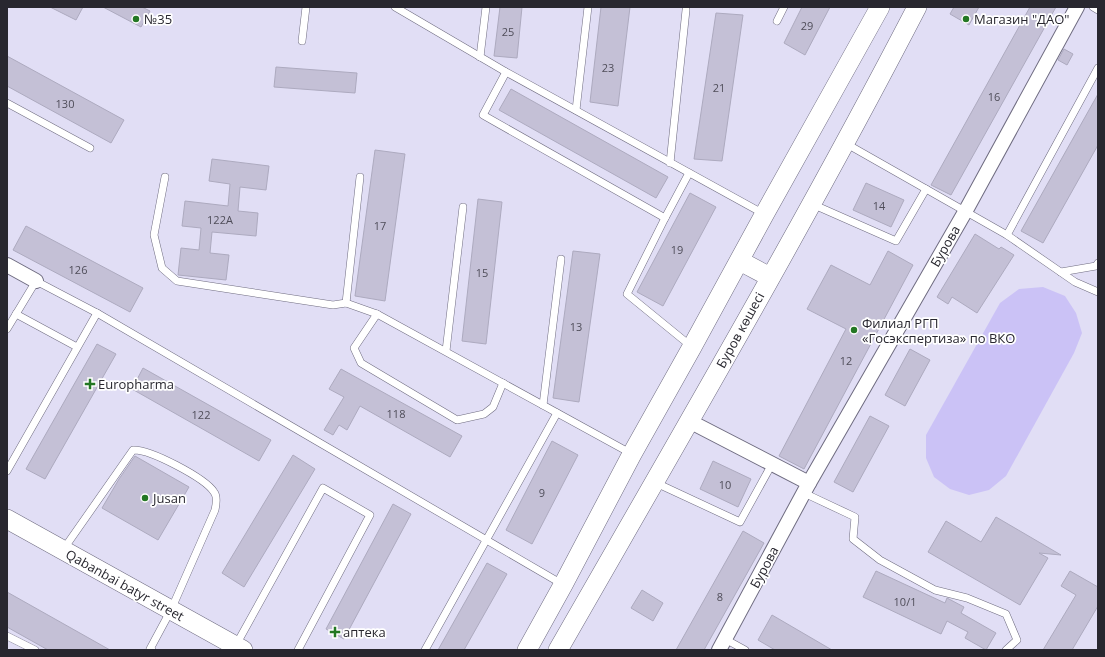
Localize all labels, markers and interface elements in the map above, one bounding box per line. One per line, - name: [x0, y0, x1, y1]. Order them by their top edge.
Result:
- place label: №35: [144, 10, 172, 28]
- place label: Магазин "ДАО": [974, 10, 1069, 28]
- marker: №35: [131, 14, 141, 24]
- marker: Магазин "ДАО": [961, 14, 971, 24]
- house number: 29: [801, 18, 813, 33]
- house number: 25: [502, 24, 514, 39]
- house number: 23: [602, 60, 614, 75]
- house number: 21: [713, 80, 725, 95]
- house number: 16: [988, 89, 1000, 104]
- house number: 130: [56, 96, 74, 111]
- house number: 14: [873, 198, 886, 213]
- house number: 122А: [207, 212, 233, 227]
- house number: 17: [374, 218, 386, 233]
- street label: Бурова: [926, 222, 964, 270]
- house number: 19: [671, 242, 683, 257]
- house number: 126: [69, 262, 87, 277]
- house number: 15: [476, 265, 488, 280]
- street label: Буров көшесі: [712, 289, 768, 371]
- place label: Филиал РГП «Госэкспертиза» по ВКО: [862, 314, 1015, 347]
- house number: 13: [570, 319, 582, 334]
- marker: Филиал РГП «Госэкспертиза» по ВКО: [849, 325, 859, 335]
- house number: 12: [840, 353, 852, 368]
- place label: Europharma: [98, 375, 174, 393]
- marker: Europharma: [85, 379, 95, 389]
- house number: 118: [387, 406, 405, 421]
- house number: 122: [192, 407, 210, 422]
- house number: 10: [719, 477, 731, 492]
- house number: 9: [539, 485, 545, 500]
- place label: Jusan: [151, 489, 186, 507]
- marker: Jusan: [140, 493, 150, 503]
- street label: Бурова: [746, 543, 782, 591]
- street label: Qabanbai batyr street: [63, 545, 188, 625]
- house number: 8: [717, 589, 723, 604]
- house number: 10/1: [894, 594, 916, 609]
- place label: аптека: [343, 623, 386, 641]
- marker: аптека: [330, 627, 340, 637]

